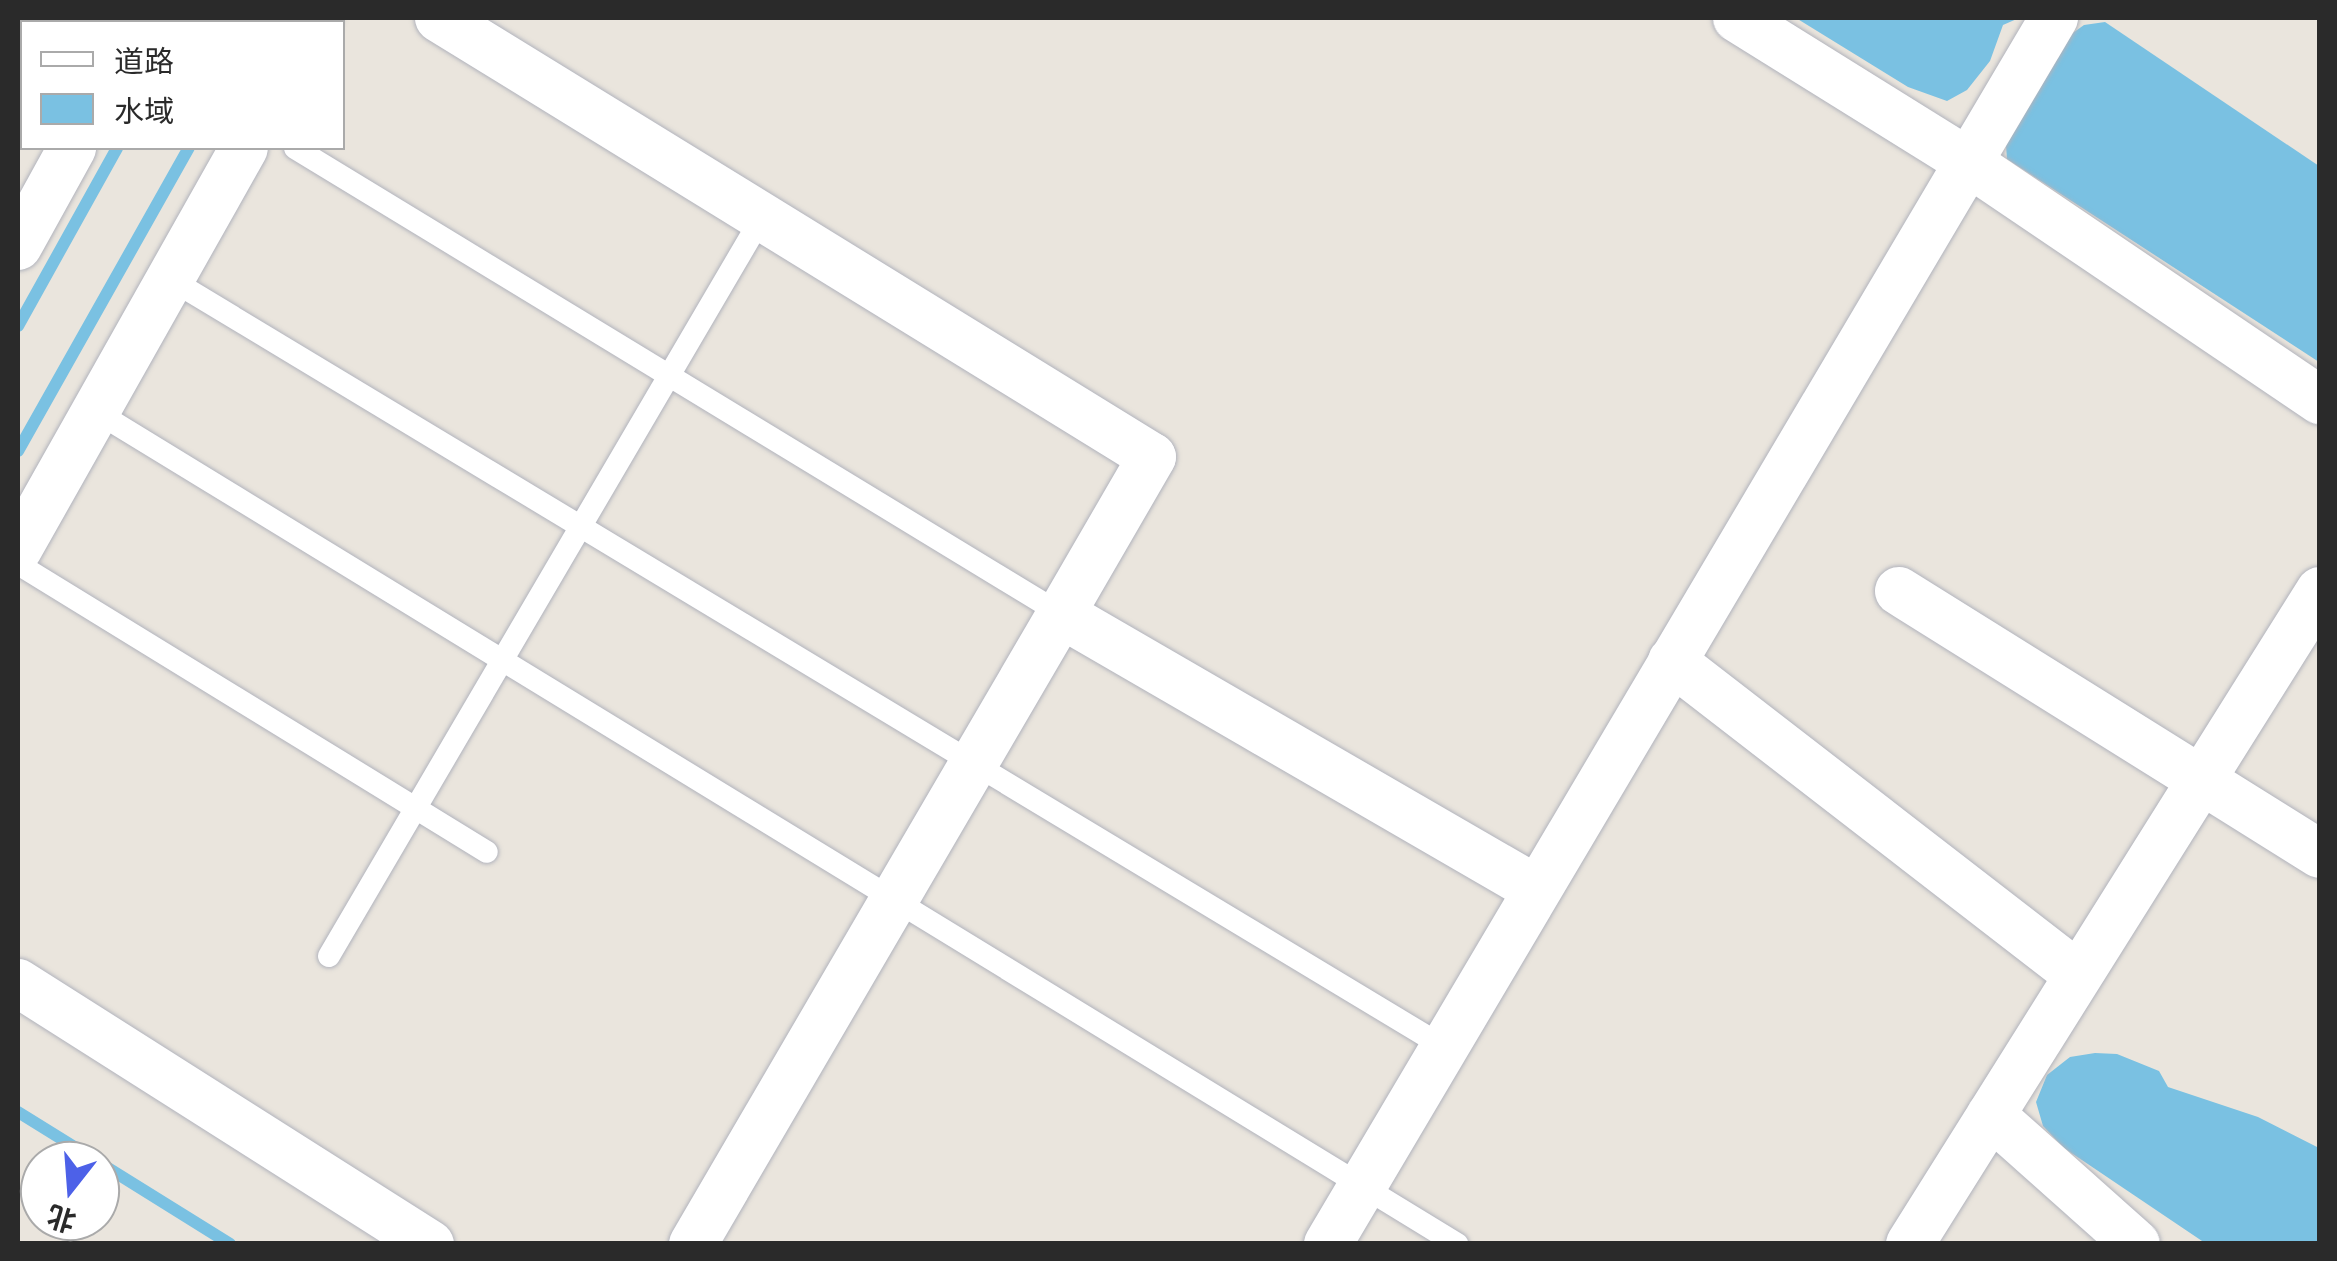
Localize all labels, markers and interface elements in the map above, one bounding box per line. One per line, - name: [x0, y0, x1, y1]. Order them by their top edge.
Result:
- legend: [20, 20, 345, 150]
- text: 道路: [114, 45, 174, 78]
- text: 水域: [114, 95, 174, 128]
- north arrow: [20, 1141, 120, 1241]
- text: 北: [44, 1199, 80, 1237]

